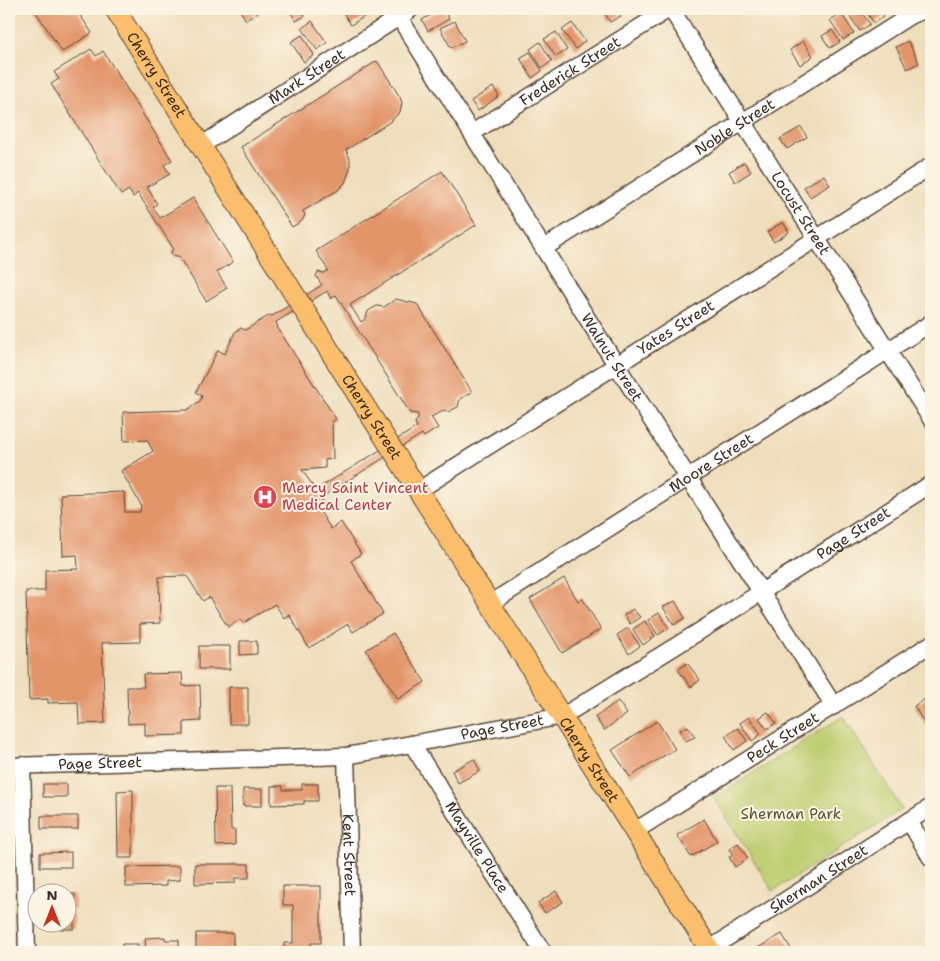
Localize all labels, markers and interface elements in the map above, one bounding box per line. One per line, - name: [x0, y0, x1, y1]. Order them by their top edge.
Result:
- street label: Cherry Street: [122, 28, 191, 122]
- street label: Frederick Street: [516, 32, 624, 110]
- street label: Mark Street: [264, 44, 349, 109]
- street label: Noble Street: [691, 94, 779, 160]
- street label: Locust Street: [767, 168, 835, 259]
- street label: Yates Street: [634, 296, 718, 359]
- street label: Walnut Street: [576, 309, 647, 406]
- street label: Cherry Street: [337, 370, 406, 464]
- street label: Moore Street: [665, 429, 757, 497]
- place label: Mercy Saint Vincent Medical Center: [282, 478, 428, 515]
- hospital icon: Mercy Saint Vincent Medical Center: [252, 484, 278, 510]
- street label: Page Street: [813, 502, 894, 564]
- street label: Peck Street: [743, 707, 823, 768]
- street label: Page Street: [459, 710, 545, 745]
- street label: Cherry Street: [555, 713, 624, 806]
- street label: Page Street: [58, 752, 142, 775]
- street label: Mayville Place: [441, 798, 513, 897]
- park label: Sherman Park: [741, 804, 841, 824]
- street label: Kent Street: [338, 813, 360, 896]
- street label: Sherman Street: [766, 840, 872, 918]
- north arrow: [28, 884, 78, 934]
- text: N: [46, 886, 58, 904]

